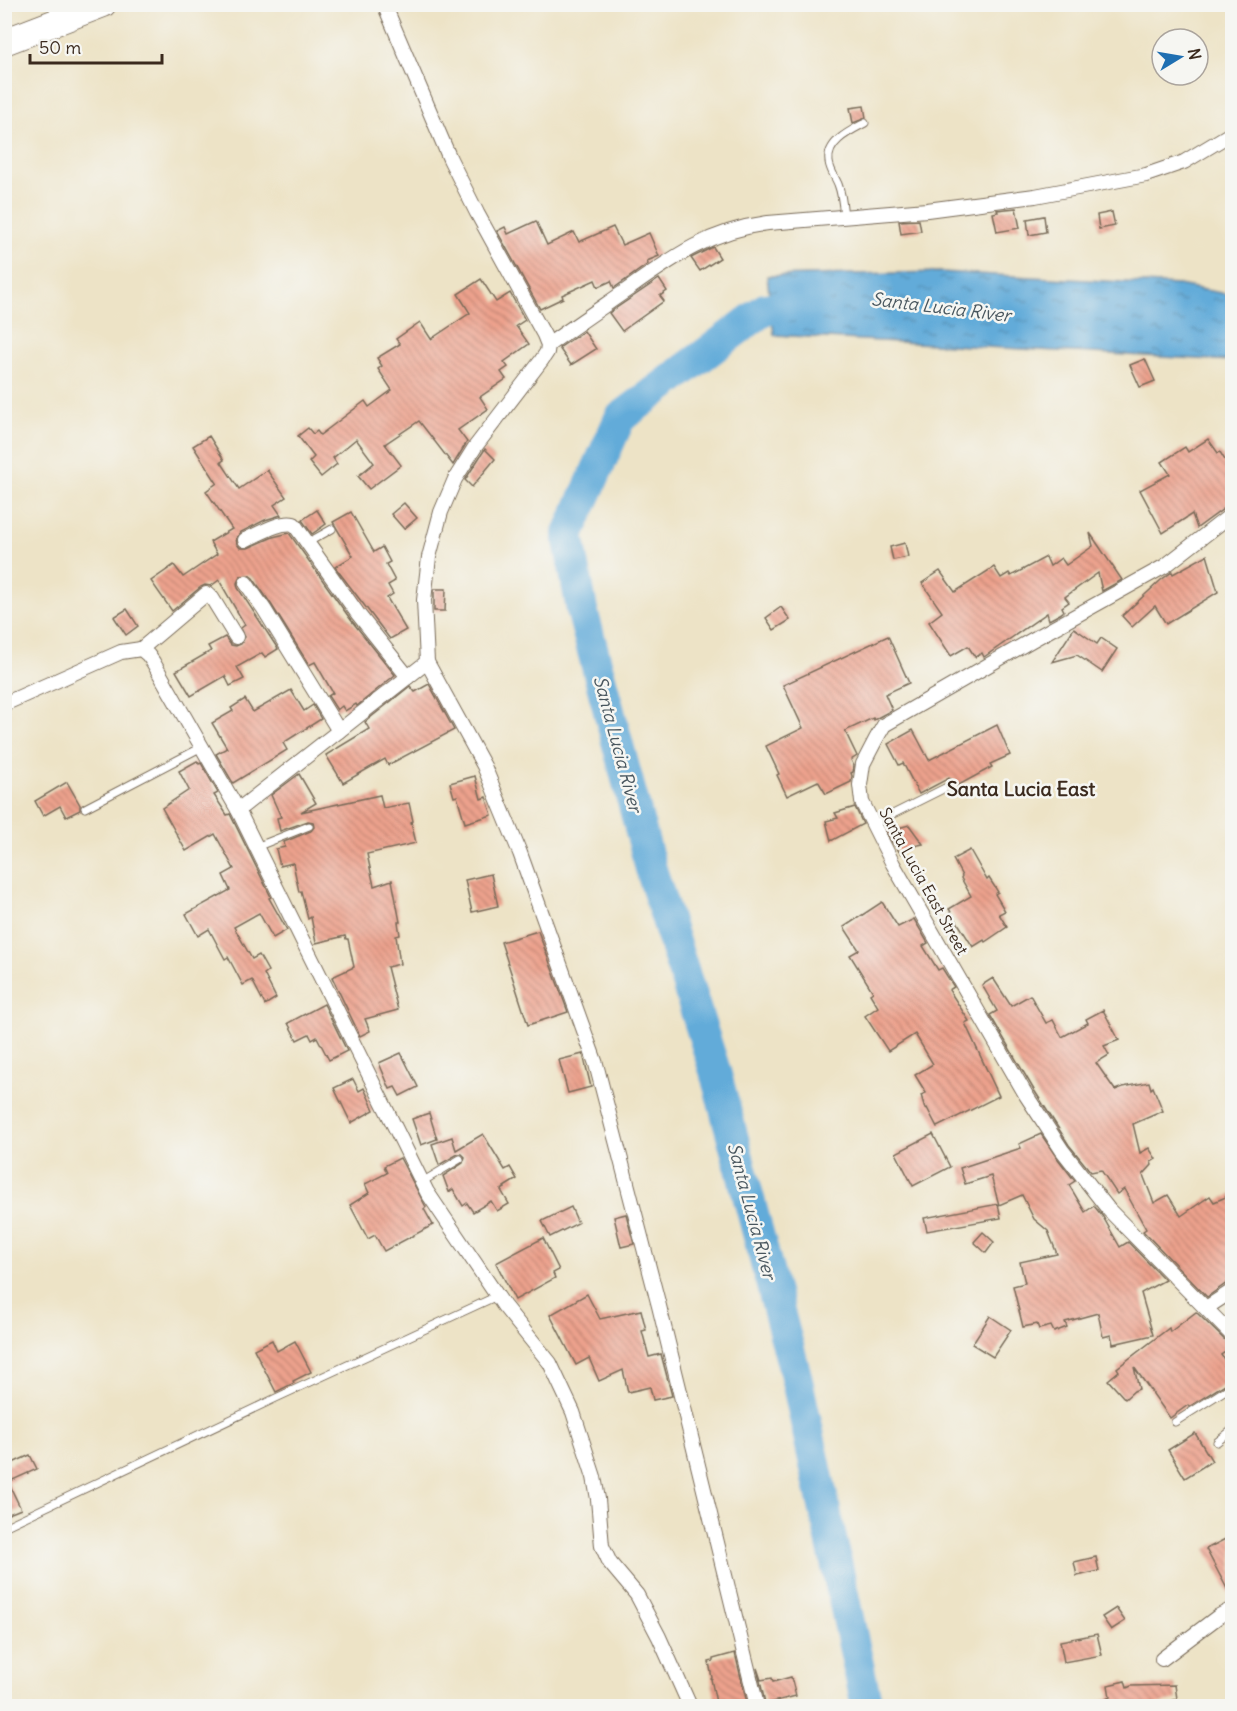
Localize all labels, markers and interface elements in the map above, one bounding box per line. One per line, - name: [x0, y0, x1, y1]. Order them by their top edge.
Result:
- scale bar: [30, 27, 162, 65]
- north arrow: [1150, 27, 1210, 87]
- text: 50 m: [39, 36, 81, 59]
- text: N: [1184, 47, 1206, 61]
- water label: Santa Lucia River: [870, 287, 1015, 327]
- water label: Santa Lucia River: [589, 673, 648, 817]
- district label: Santa Lucia East: [947, 776, 1096, 801]
- street label: Santa Lucia East Street: [875, 804, 973, 959]
- water label: Santa Lucia River: [723, 1140, 782, 1284]

